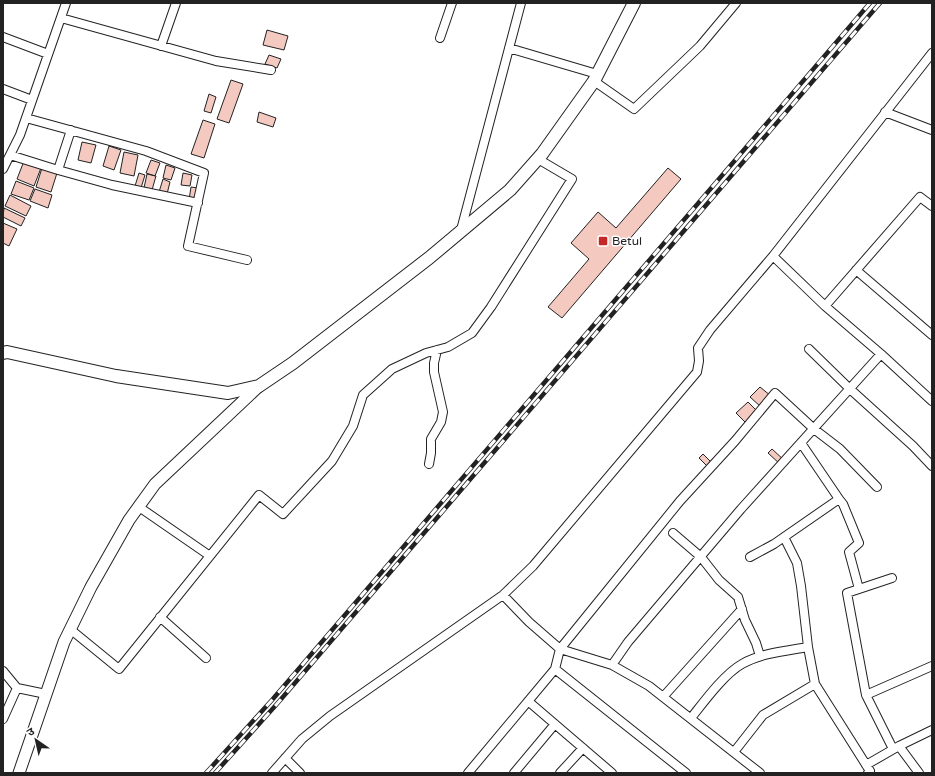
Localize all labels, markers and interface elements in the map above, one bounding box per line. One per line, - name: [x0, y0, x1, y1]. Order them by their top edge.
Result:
- place label: Betul: [612, 234, 642, 248]
- marker: Betul: [597, 235, 609, 247]
- north arrow: [16, 720, 56, 760]
- text: उ: [24, 725, 37, 739]

